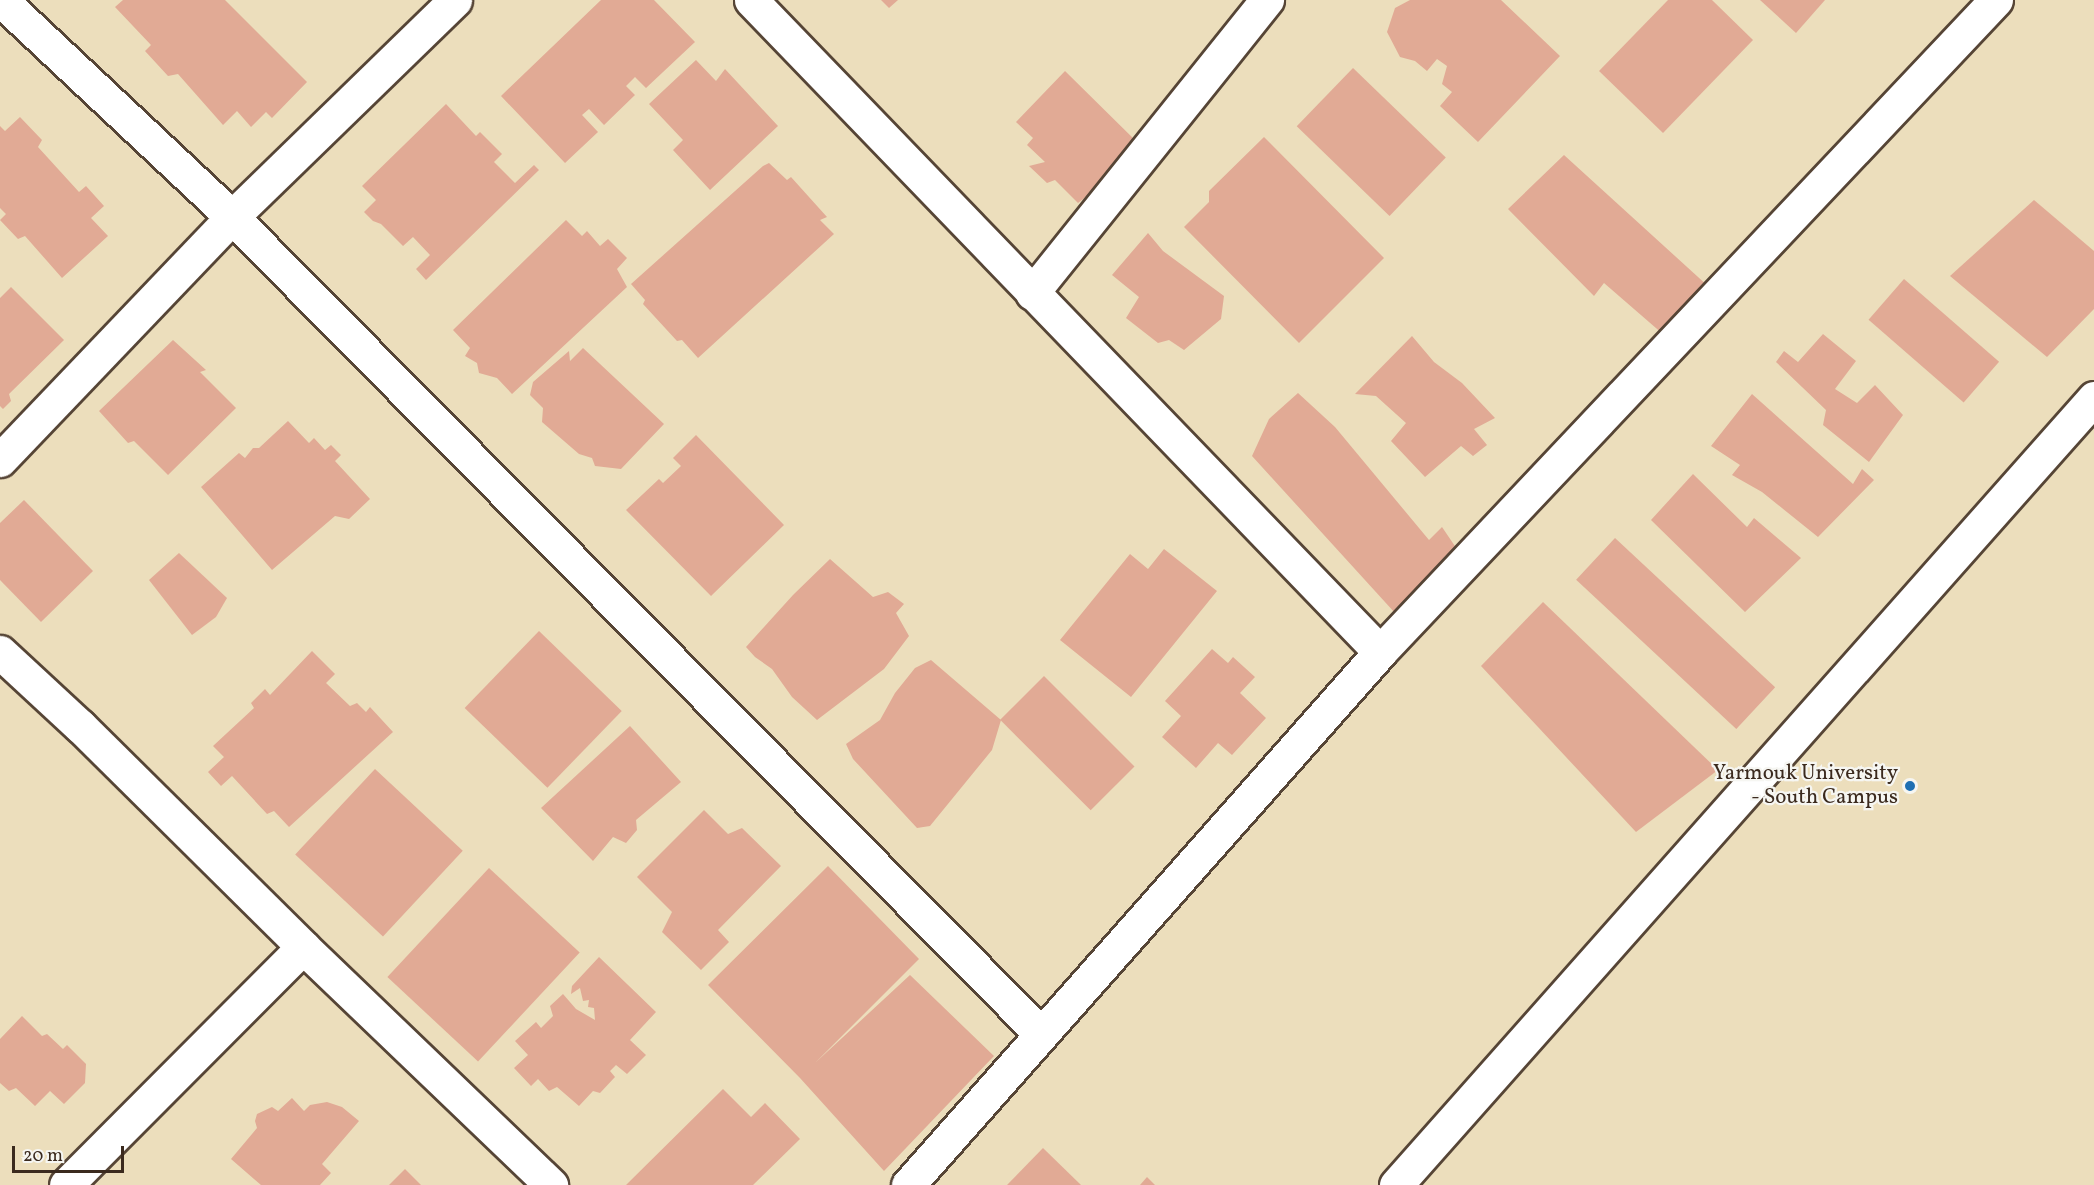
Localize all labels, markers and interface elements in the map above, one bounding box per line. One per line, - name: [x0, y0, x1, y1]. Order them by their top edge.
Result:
- place label: Yarmouk University - South Campus: [1713, 761, 1898, 811]
- marker: Yarmouk University - South Campus: [1903, 779, 1917, 793]
- scale bar: [15, 1134, 128, 1172]
- text: 20 m: [23, 1144, 63, 1169]

